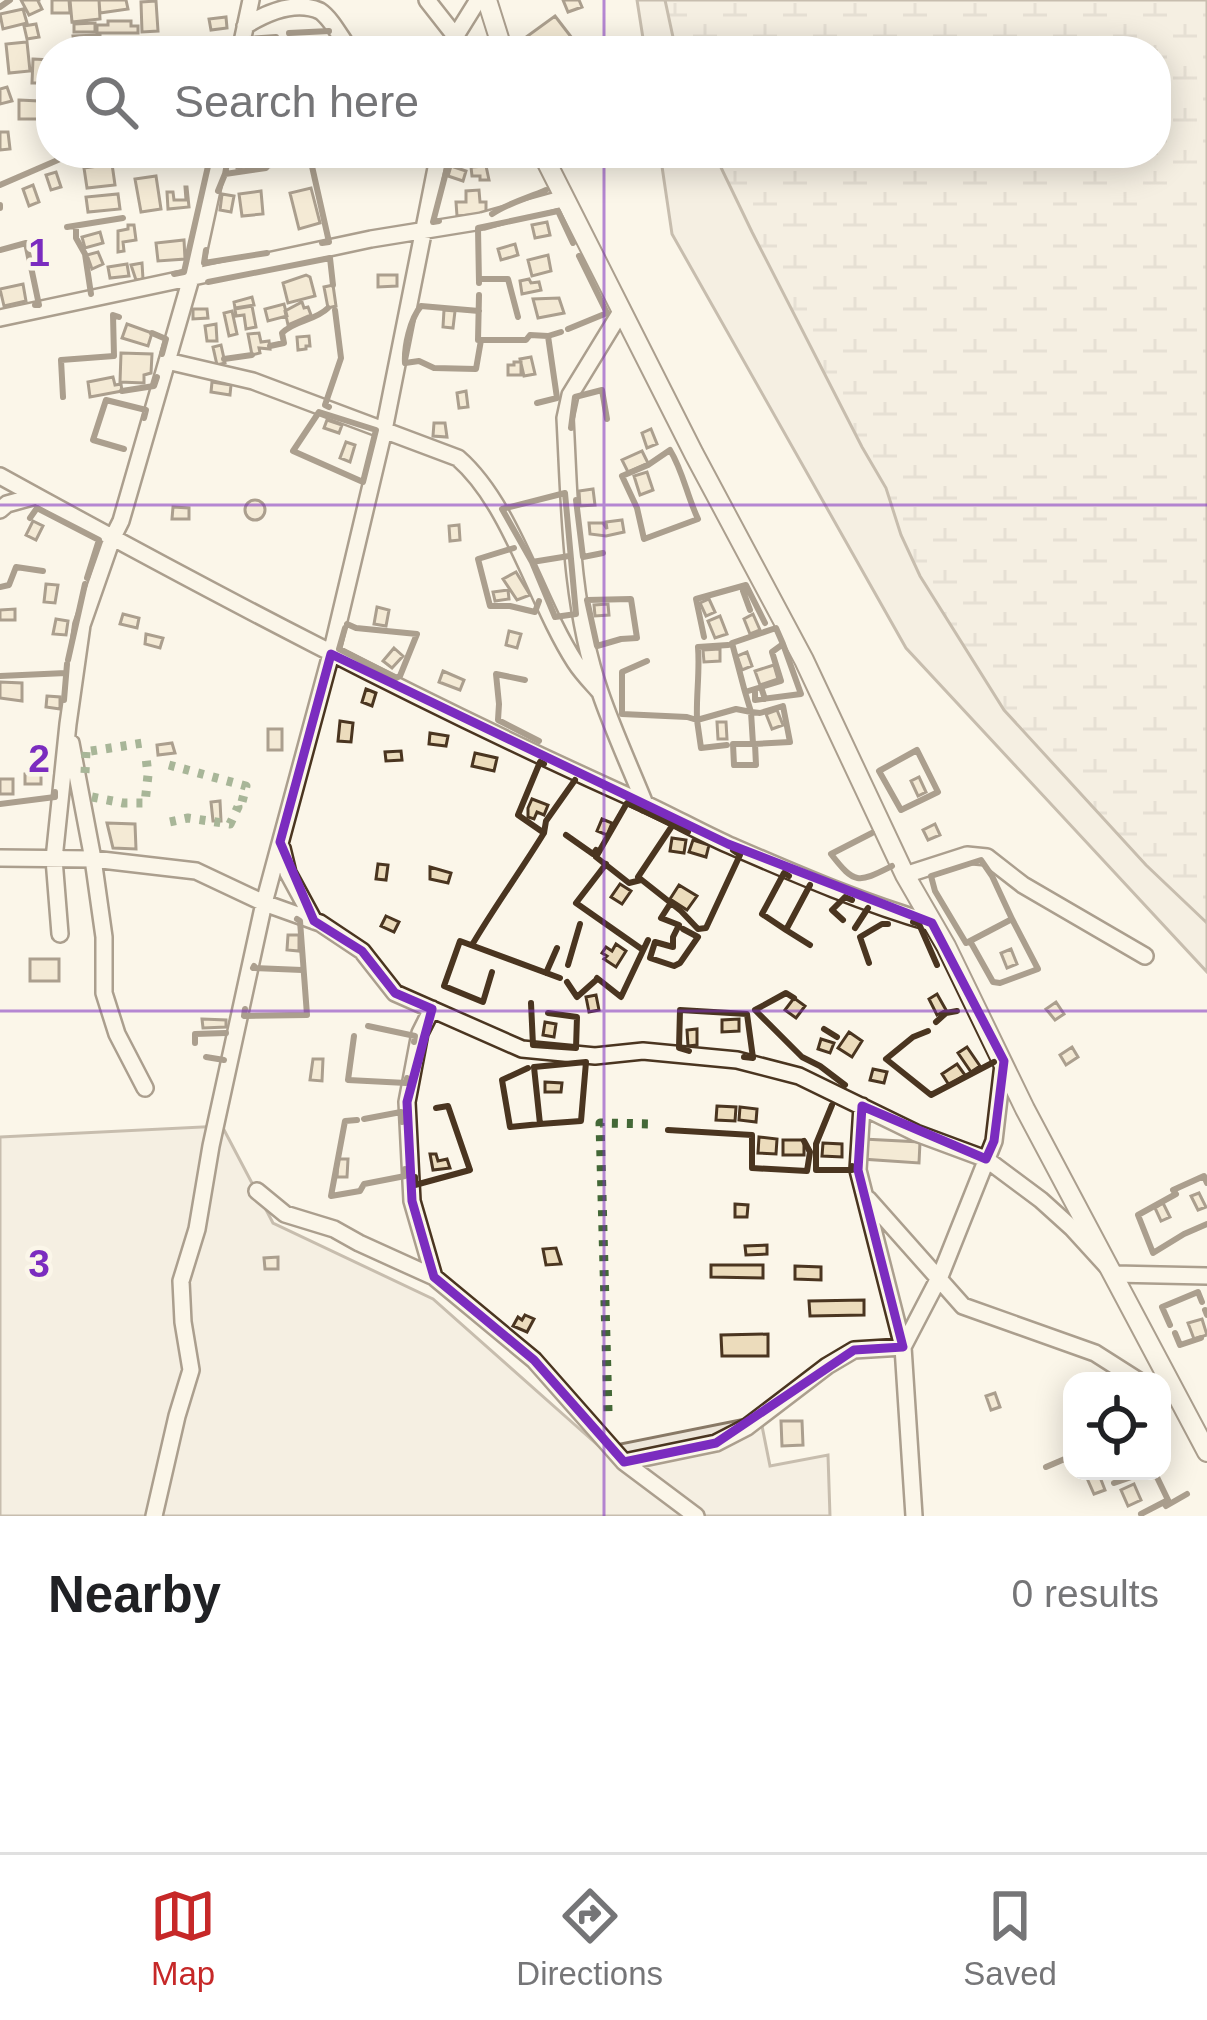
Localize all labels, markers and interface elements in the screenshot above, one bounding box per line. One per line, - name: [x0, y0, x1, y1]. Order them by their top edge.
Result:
- search box: [36, 36, 1171, 168]
- icon: search: [78, 69, 144, 135]
- text: Search here: [174, 76, 419, 127]
- text: 1: [28, 231, 50, 274]
- text: 2: [28, 737, 50, 780]
- text: 3: [28, 1242, 50, 1285]
- map controls: [1063, 1372, 1171, 1480]
- button: locate: [1063, 1372, 1171, 1480]
- text: Nearby: [48, 1566, 221, 1623]
- text: 0 results: [1012, 1572, 1159, 1615]
- tab: Map: [150, 1883, 216, 1993]
- tab: Directions: [516, 1883, 663, 1993]
- tab: Saved: [963, 1883, 1057, 1993]

